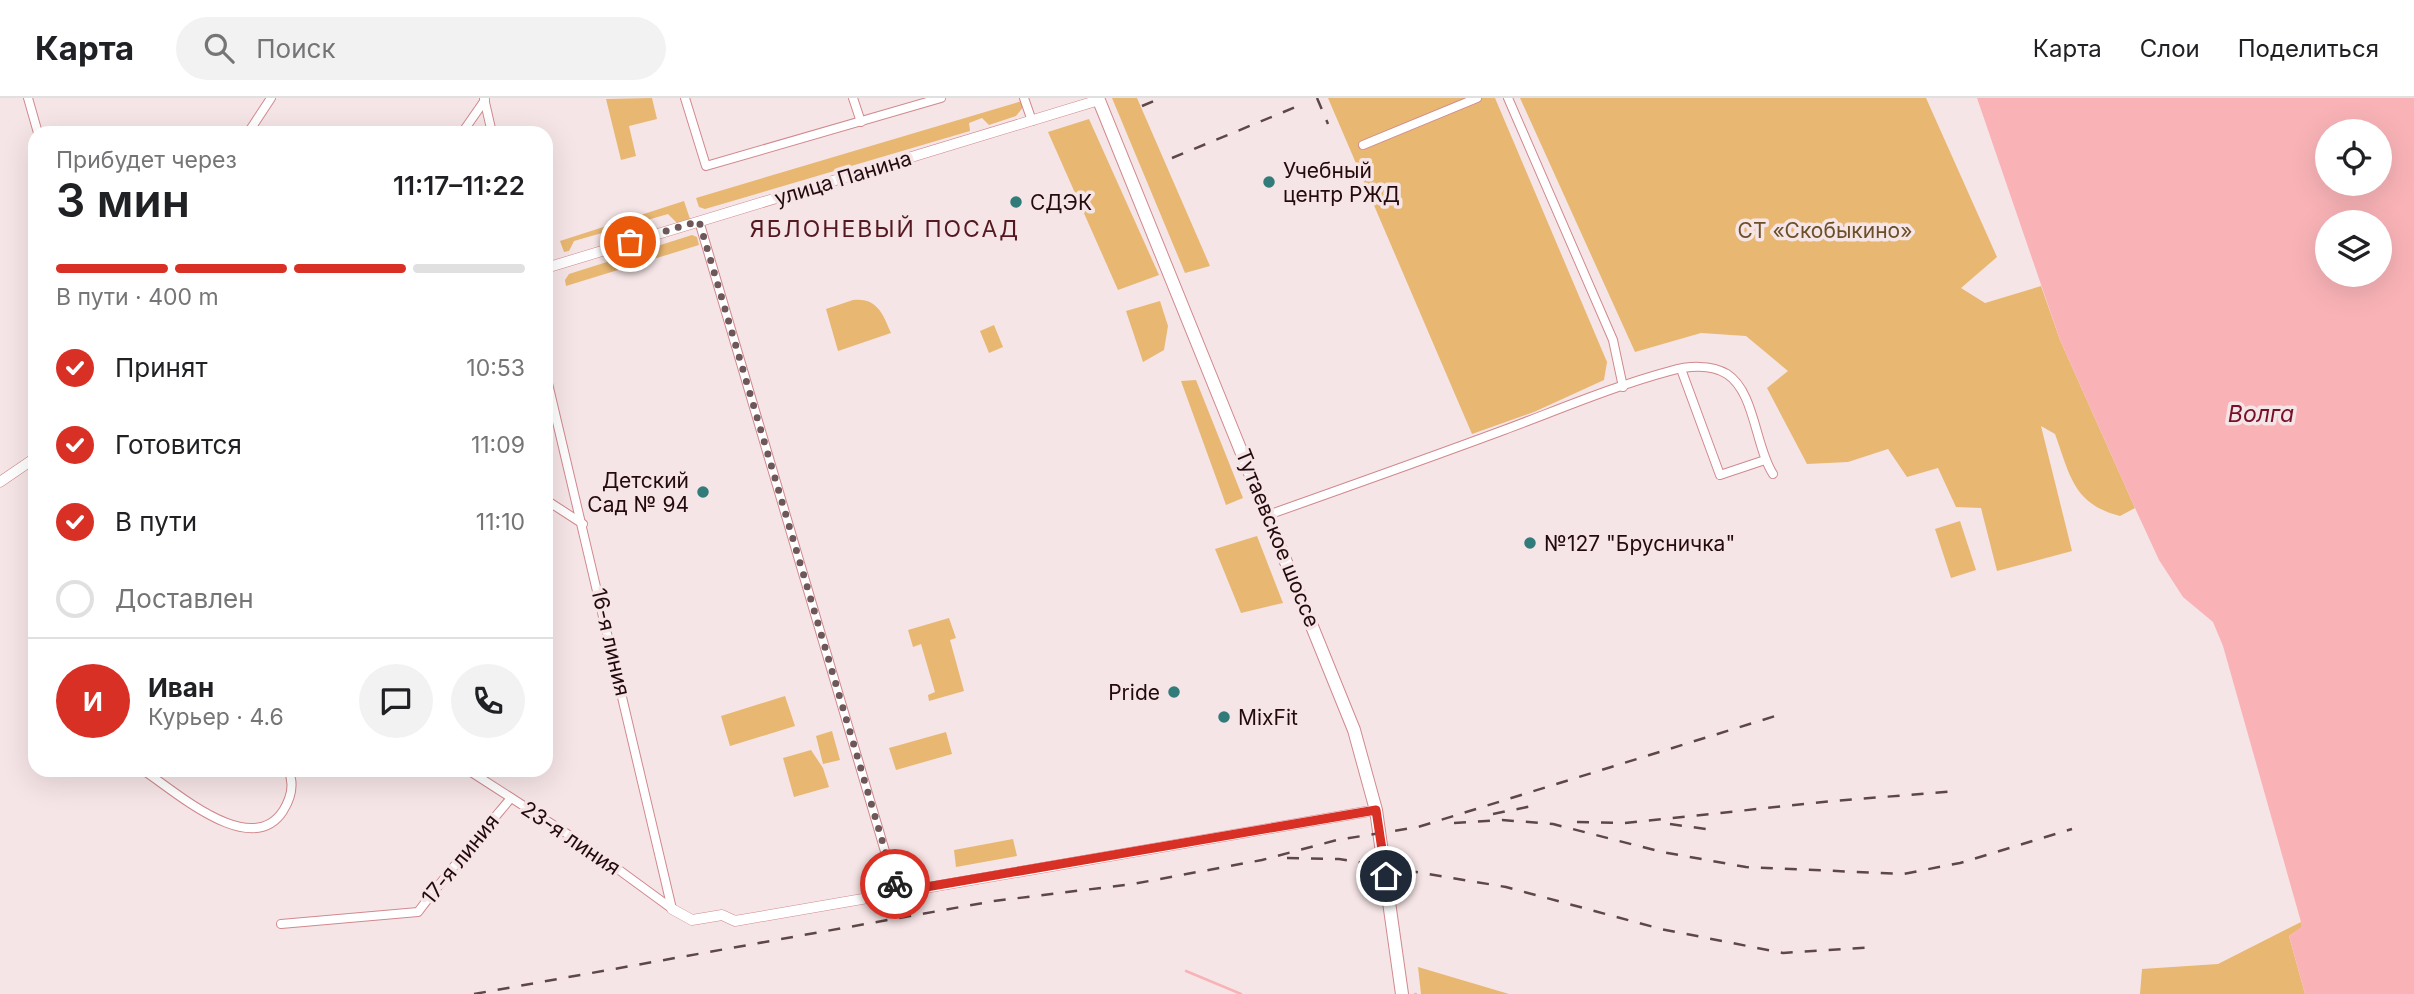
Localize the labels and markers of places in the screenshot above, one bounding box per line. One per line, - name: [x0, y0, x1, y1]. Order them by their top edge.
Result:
- place label: Учебный центр РЖД: [1283, 158, 1400, 207]
- marker: Учебный центр РЖД: [1261, 174, 1277, 190]
- place label: СДЭК: [1030, 190, 1092, 215]
- marker: СДЭК: [1008, 194, 1024, 210]
- pin: [600, 212, 660, 272]
- place label: Детский Сад № 94: [587, 468, 689, 517]
- marker: Детский Сад № 94: [695, 484, 711, 500]
- place label: №127 "Брусничка": [1544, 531, 1735, 556]
- marker: №127 "Брусничка": [1522, 535, 1538, 551]
- place label: Pride: [1108, 680, 1160, 705]
- marker: Pride: [1166, 684, 1182, 700]
- place label: MixFit: [1238, 705, 1298, 730]
- marker: MixFit: [1216, 709, 1232, 725]
- pin: [1356, 846, 1416, 906]

